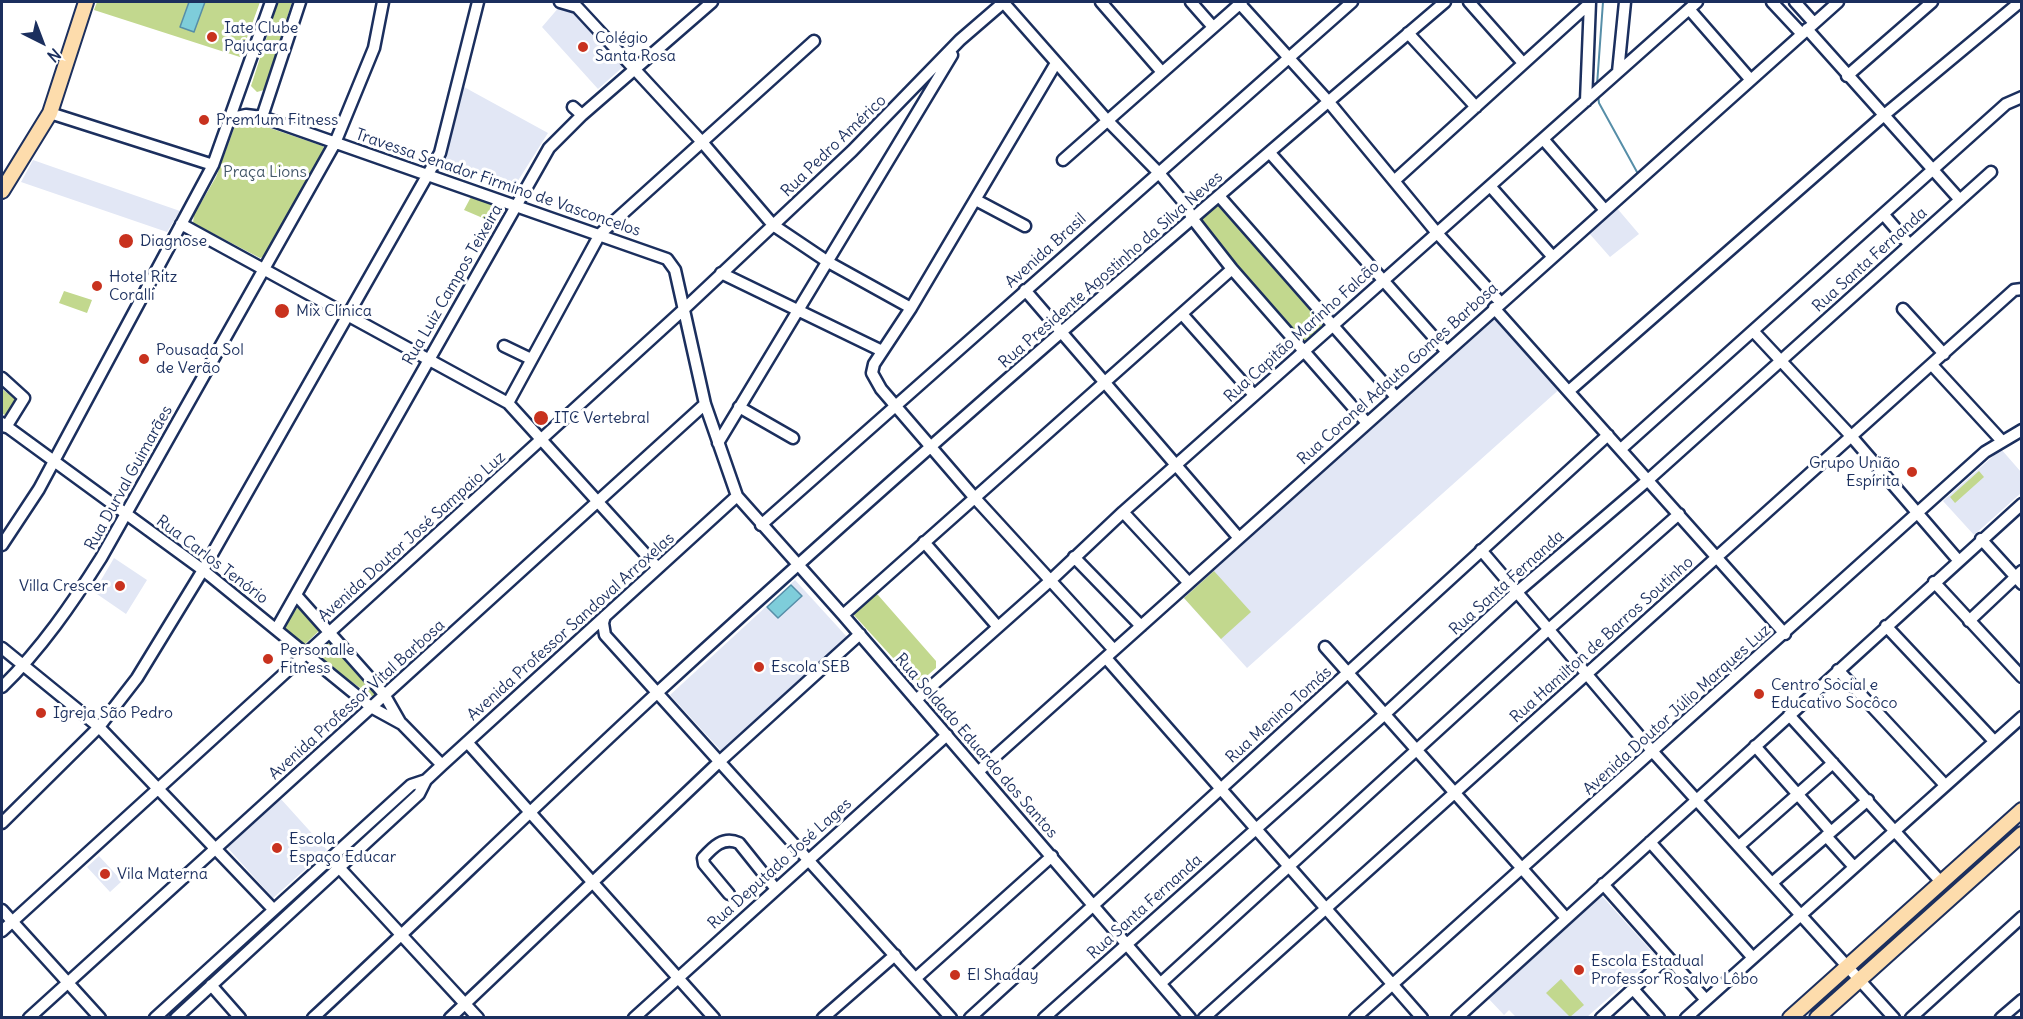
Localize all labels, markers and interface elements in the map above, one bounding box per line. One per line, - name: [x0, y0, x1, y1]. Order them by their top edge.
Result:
- north arrow: [12, 12, 72, 72]
- place label: Iate Clube Pajuçara: [224, 18, 298, 56]
- place label: Colégio Santa Rosa: [595, 28, 676, 66]
- marker: Iate Clube Pajuçara: [205, 30, 219, 44]
- marker: Colégio Santa Rosa: [576, 40, 590, 54]
- text: N: [43, 44, 65, 67]
- street label: Rua Pedro Américo: [777, 91, 891, 201]
- place label: Prem1um Fitness: [216, 110, 338, 130]
- marker: Prem1um Fitness: [197, 113, 211, 127]
- street label: Travessa Senador Firmino de Vasconcelos: [353, 125, 643, 241]
- park label: Praça Lions: [223, 162, 307, 182]
- street label: Rua Presidente Agostinho da Silva Neves: [995, 168, 1227, 372]
- street label: Rua Luiz Campos Teixeira: [399, 201, 507, 369]
- street label: Rua Santa Fernanda: [1809, 204, 1931, 316]
- street label: Avenida Brasil: [1002, 210, 1090, 292]
- place label: Diagnose: [140, 231, 207, 251]
- marker: Diagnose: [117, 232, 135, 250]
- street label: Rua Capitão Marinho Falcão: [1220, 257, 1384, 407]
- place label: Hotel Ritz Coralli: [109, 267, 177, 305]
- marker: Hotel Ritz Coralli: [90, 279, 104, 293]
- street label: Rua Coronel Adauto Gomes Barbosa: [1294, 279, 1502, 469]
- place label: Mix Clínica: [296, 301, 372, 321]
- marker: Mix Clínica: [273, 302, 291, 320]
- place label: Pousada Sol de Verão: [156, 340, 244, 378]
- marker: Pousada Sol de Verão: [137, 352, 151, 366]
- street label: Rua Durval Guimarães: [81, 402, 177, 554]
- place label: ITC Vertebral: [554, 408, 649, 428]
- marker: ITC Vertebral: [532, 409, 550, 427]
- street label: Avenida Doutor José Sampaio Luz: [314, 448, 510, 626]
- place label: Grupo União Espírita: [1809, 453, 1900, 491]
- marker: Grupo União Espírita: [1905, 465, 1919, 479]
- street label: Rua Carlos Tenório: [152, 512, 272, 608]
- street label: Rua Santa Fernanda: [1446, 527, 1568, 639]
- street label: Avenida Professor Sandoval Arroxelas: [464, 529, 678, 725]
- street label: Rua Hamilton de Barros Soutinho: [1507, 553, 1697, 727]
- place label: Villa Crescer: [19, 576, 108, 596]
- marker: Villa Crescer: [113, 579, 127, 593]
- street label: Avenida Professor Vital Barbosa: [265, 616, 449, 784]
- street label: Avenida Doutor Júlio Marques Luz: [1579, 621, 1775, 799]
- place label: Personalle Fitness: [280, 640, 355, 678]
- street label: Rua Soldado Eduardo dos Santos: [891, 650, 1061, 842]
- marker: Personalle Fitness: [261, 652, 275, 666]
- place label: Escola SEB: [771, 657, 850, 677]
- marker: Escola SEB: [752, 660, 766, 674]
- street label: Rua Menino Tomás: [1222, 663, 1336, 767]
- place label: Centro Social e Educativo Socôco: [1771, 675, 1897, 713]
- marker: Centro Social e Educativo Socôco: [1752, 687, 1766, 701]
- place label: Igreja São Pedro: [53, 703, 173, 723]
- marker: Igreja São Pedro: [34, 706, 48, 720]
- street label: Rua Deputado José Lages: [704, 794, 856, 934]
- place label: Escola Espaço Educar: [289, 829, 396, 867]
- marker: Escola Espaço Educar: [270, 841, 284, 855]
- street label: Rua Santa Fernanda: [1084, 851, 1206, 963]
- place label: Vila Materna: [117, 864, 208, 884]
- marker: Vila Materna: [98, 867, 112, 881]
- place label: Escola Estadual Professor Rosalvo Lôbo: [1591, 951, 1758, 989]
- marker: Escola Estadual Professor Rosalvo Lôbo: [1572, 963, 1586, 977]
- place label: El Shaday: [967, 965, 1039, 985]
- marker: El Shaday: [948, 968, 962, 982]

